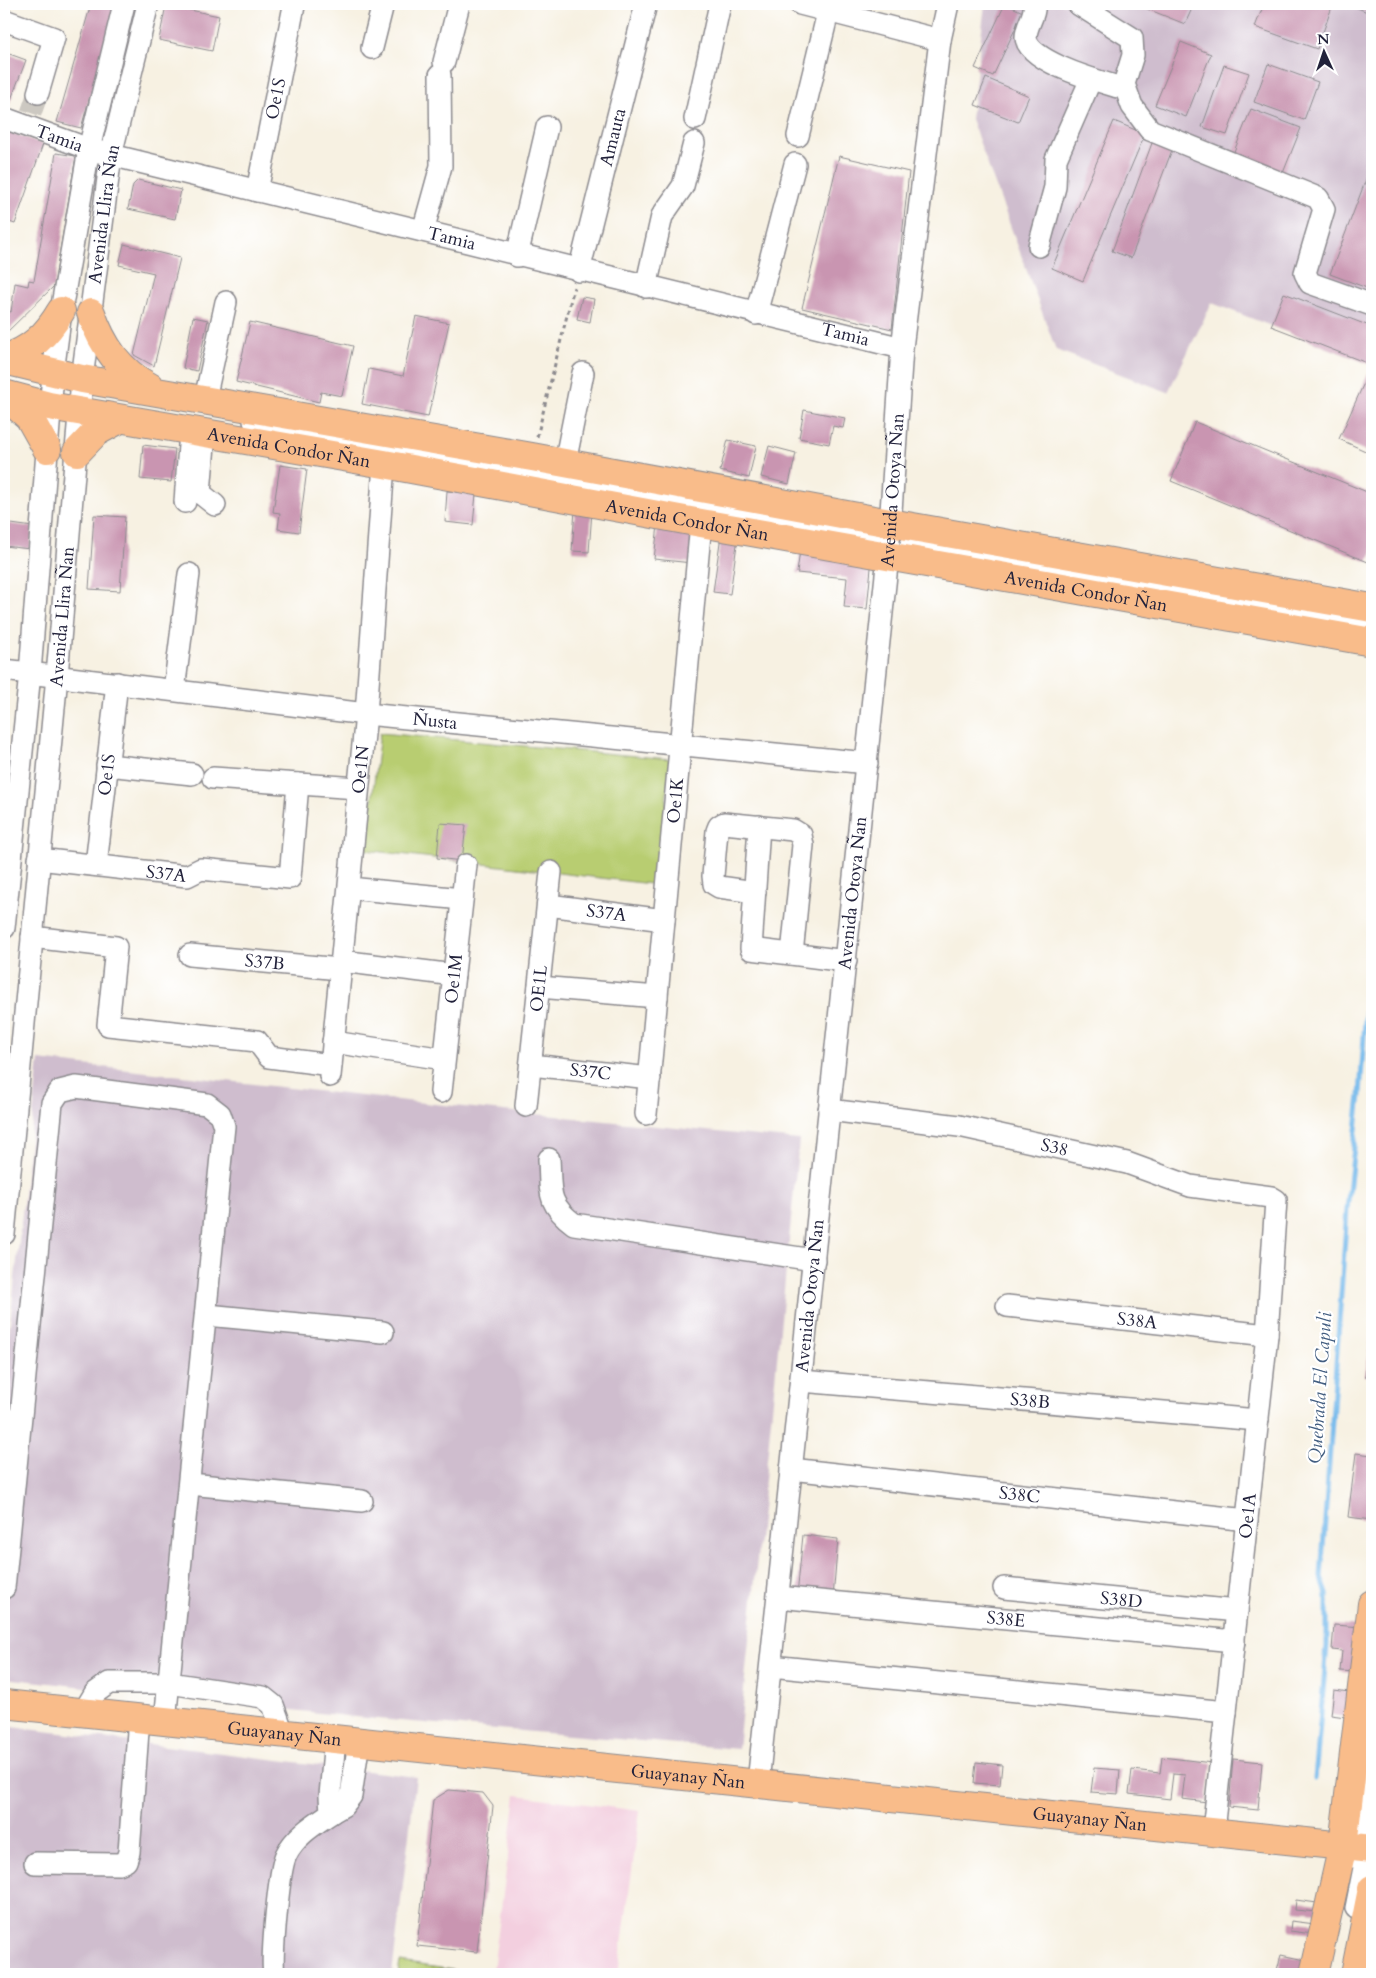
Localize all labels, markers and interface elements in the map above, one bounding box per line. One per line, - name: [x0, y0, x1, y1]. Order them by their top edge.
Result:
- north arrow: [1298, 28, 1348, 78]
- text: N: [1317, 30, 1330, 49]
- street label: Oe1S: [259, 76, 292, 122]
- street label: Amauta: [593, 105, 632, 169]
- street label: Tamia: [32, 118, 87, 158]
- street label: Avenida Llira Ñan: [82, 141, 126, 285]
- street label: Tamia: [425, 220, 479, 256]
- street label: Tamia: [818, 316, 872, 352]
- street label: Avenida Otoya Ñan: [874, 412, 910, 568]
- street label: Avenida Condor Ñan: [205, 421, 373, 474]
- street label: Avenida Condor Ñan: [604, 493, 772, 547]
- street label: Avenida Llira Ñan: [44, 545, 80, 688]
- street label: Avenida Condor Ñan: [1002, 565, 1170, 618]
- street label: Ñusta: [412, 706, 459, 735]
- street label: Oe1N: [346, 744, 375, 795]
- street label: Oe1S: [92, 752, 121, 797]
- street label: Oe1K: [661, 776, 690, 825]
- street label: Avenida Otoya Ñan: [832, 814, 873, 971]
- street label: S37A: [145, 859, 188, 888]
- street label: S37A: [585, 898, 628, 928]
- street label: S37B: [244, 948, 286, 976]
- street label: Oe1M: [438, 952, 469, 1005]
- street label: OE1L: [524, 964, 553, 1013]
- street label: S37C: [569, 1057, 613, 1086]
- street label: S38: [1039, 1132, 1071, 1162]
- street label: Avenida Otoya Ñan: [789, 1217, 830, 1374]
- street label: S38A: [1116, 1306, 1159, 1335]
- water label: Quebrada El Capuli: [1302, 1311, 1338, 1465]
- street label: S38B: [1009, 1386, 1051, 1415]
- street label: S38C: [998, 1480, 1042, 1509]
- street label: Oe1A: [1233, 1492, 1263, 1540]
- street label: S38D: [1099, 1585, 1144, 1614]
- street label: S38E: [986, 1605, 1026, 1633]
- street label: Guayanay Ñan: [226, 1715, 344, 1752]
- street label: Guayanay Ñan: [630, 1758, 747, 1795]
- street label: Guayanay Ñan: [1031, 1801, 1149, 1838]

